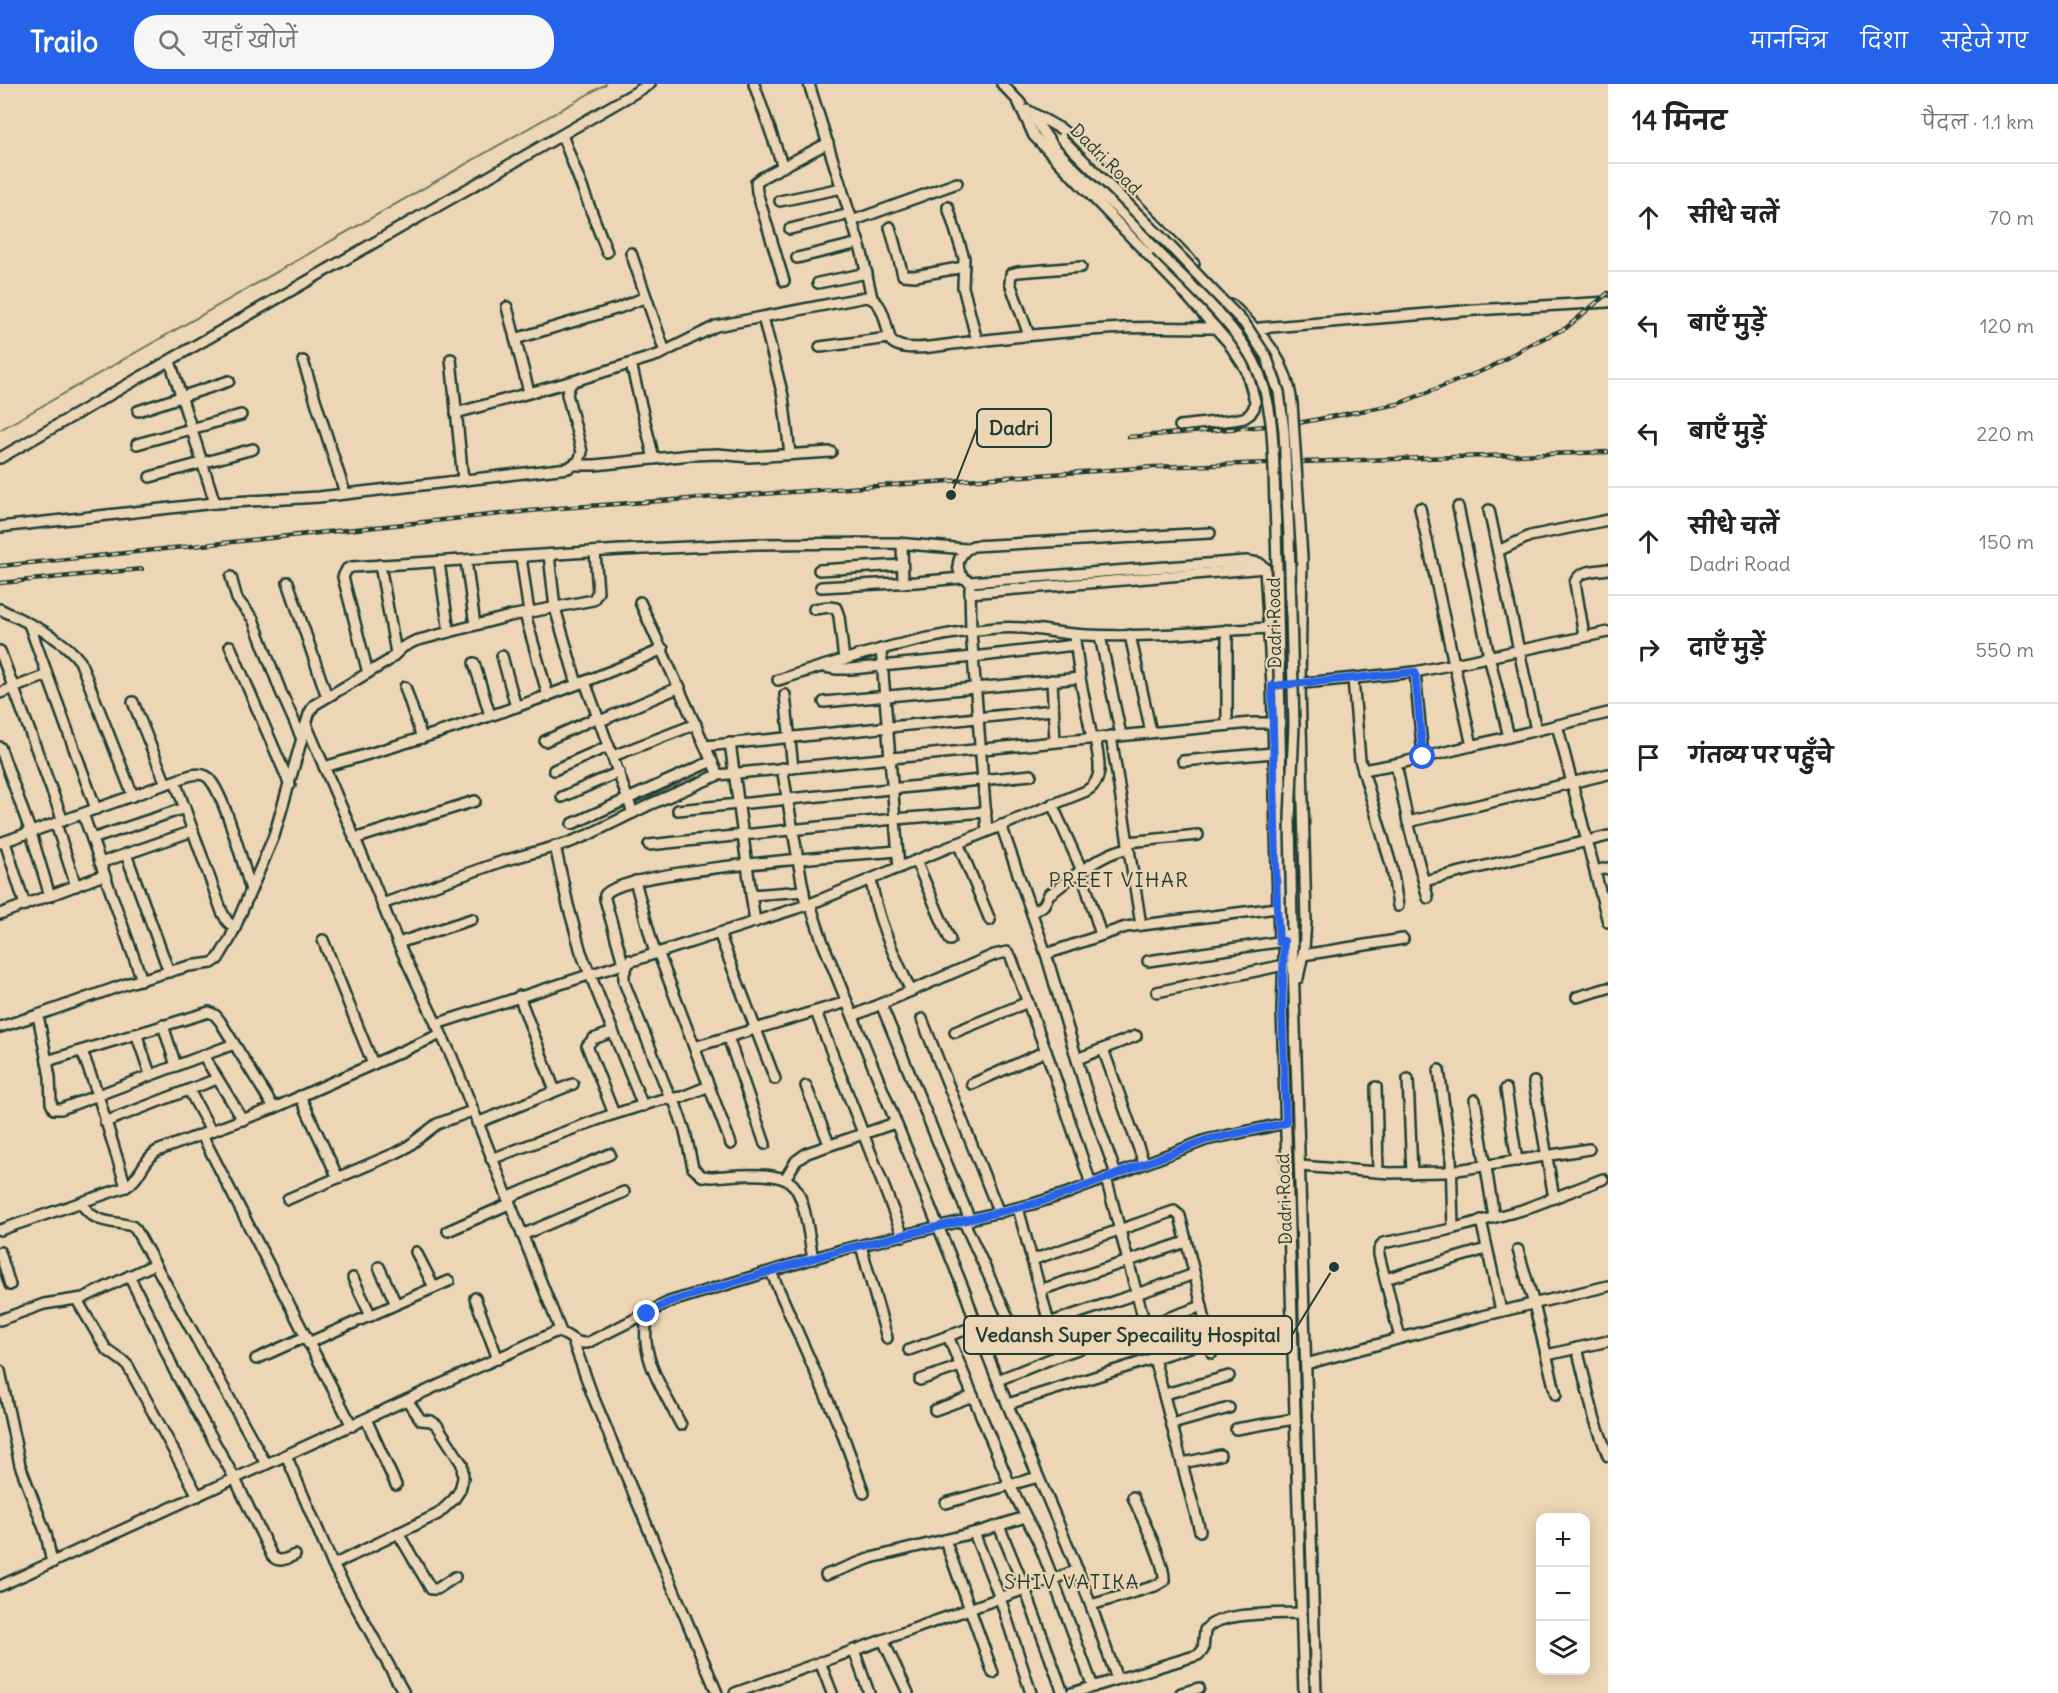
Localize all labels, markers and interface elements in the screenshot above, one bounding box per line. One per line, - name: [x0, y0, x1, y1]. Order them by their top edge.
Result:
- search box: [134, 15, 554, 69]
- text: Trailo: [30, 24, 98, 60]
- icon: search: [155, 26, 188, 59]
- text: यहाँ खोजें: [203, 26, 297, 54]
- text: मानचित्र: [1750, 27, 1828, 54]
- text: दिशा: [1861, 27, 1908, 54]
- text: सहेजे गए: [1941, 27, 2028, 54]
- text: 14 मिनट: [1632, 104, 1727, 137]
- text: पैदल · 1.1 km: [1922, 109, 2034, 134]
- street label: Dadri Road: [1066, 119, 1147, 200]
- icon: ahead: [1632, 201, 1665, 234]
- text: सीधे चलें: [1689, 201, 1779, 229]
- text: 70 m: [1989, 205, 2034, 230]
- icon: left: [1632, 309, 1665, 342]
- text: बाएँ मुड़ें: [1689, 309, 1766, 337]
- text: 120 m: [1980, 313, 2034, 338]
- callout: Dadri: [977, 409, 1051, 447]
- text: Dadri: [989, 415, 1039, 440]
- icon: left: [1632, 417, 1665, 450]
- text: बाएँ मुड़ें: [1689, 417, 1766, 445]
- text: 220 m: [1977, 421, 2034, 446]
- text: सीधे चलें: [1689, 512, 1779, 540]
- icon: ahead: [1632, 525, 1665, 558]
- text: 150 m: [1979, 529, 2034, 554]
- text: Dadri Road: [1689, 551, 1791, 576]
- street label: Dadri Road: [1262, 577, 1286, 669]
- icon: right: [1632, 633, 1665, 666]
- text: दाएँ मुड़ें: [1689, 633, 1765, 661]
- text: 550 m: [1976, 637, 2034, 662]
- icon: arrive: [1632, 741, 1665, 774]
- text: गंतव्य पर पहुँचे: [1689, 741, 1833, 769]
- route start: [1409, 743, 1435, 769]
- district label: PREET VIHAR: [1049, 867, 1190, 892]
- street label: Dadri Road: [1271, 1153, 1297, 1245]
- route end: [633, 1300, 659, 1326]
- callout: Vedansh Super Specaility Hospital: [964, 1316, 1292, 1354]
- text: Vedansh Super Specaility Hospital: [976, 1322, 1280, 1347]
- map controls: [1536, 1513, 1590, 1675]
- button: +: [1536, 1513, 1590, 1567]
- button: −: [1536, 1567, 1590, 1621]
- district label: SHIV VATIKA: [1004, 1569, 1140, 1594]
- button: layers: [1536, 1621, 1590, 1675]

